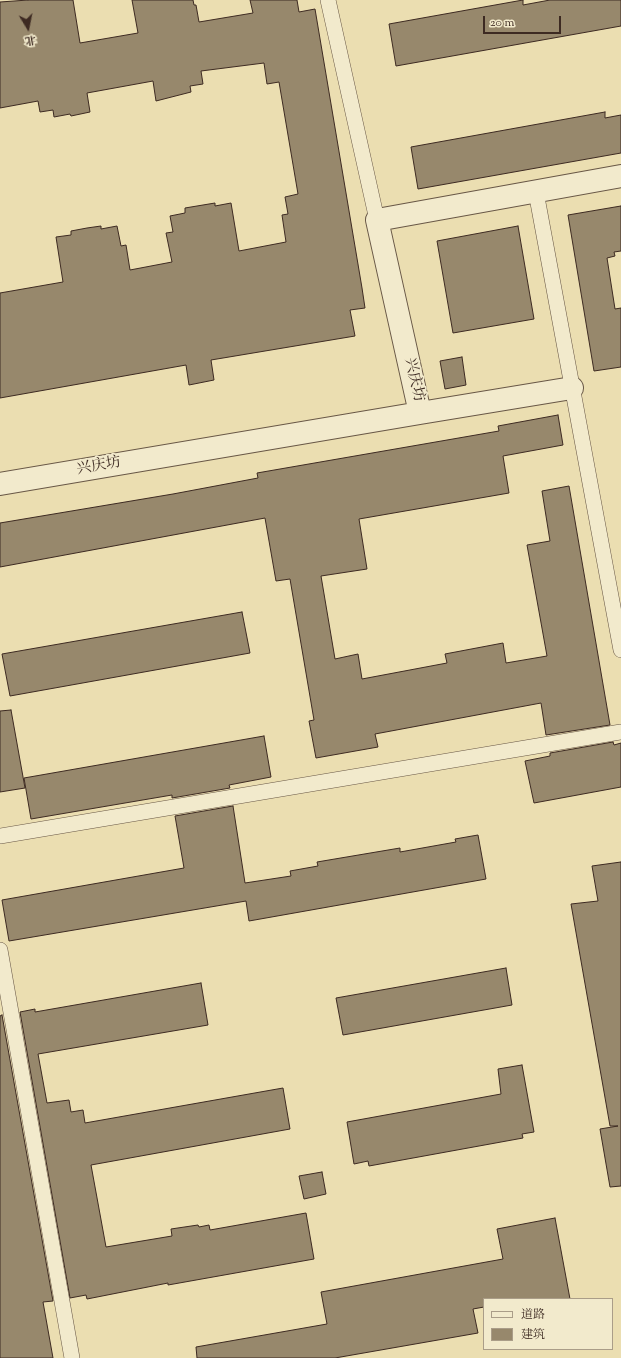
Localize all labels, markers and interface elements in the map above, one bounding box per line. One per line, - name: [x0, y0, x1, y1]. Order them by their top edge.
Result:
- north arrow: [8, 8, 48, 48]
- scale bar: [485, 8, 563, 34]
- text: 20 m: [490, 14, 514, 32]
- text: 北: [23, 31, 37, 49]
- street label: 兴庆坊: [399, 356, 427, 404]
- street label: 兴庆坊: [75, 454, 123, 480]
- legend: [483, 1298, 613, 1350]
- text: 道路: [521, 1306, 545, 1324]
- text: 建筑: [521, 1326, 545, 1344]

